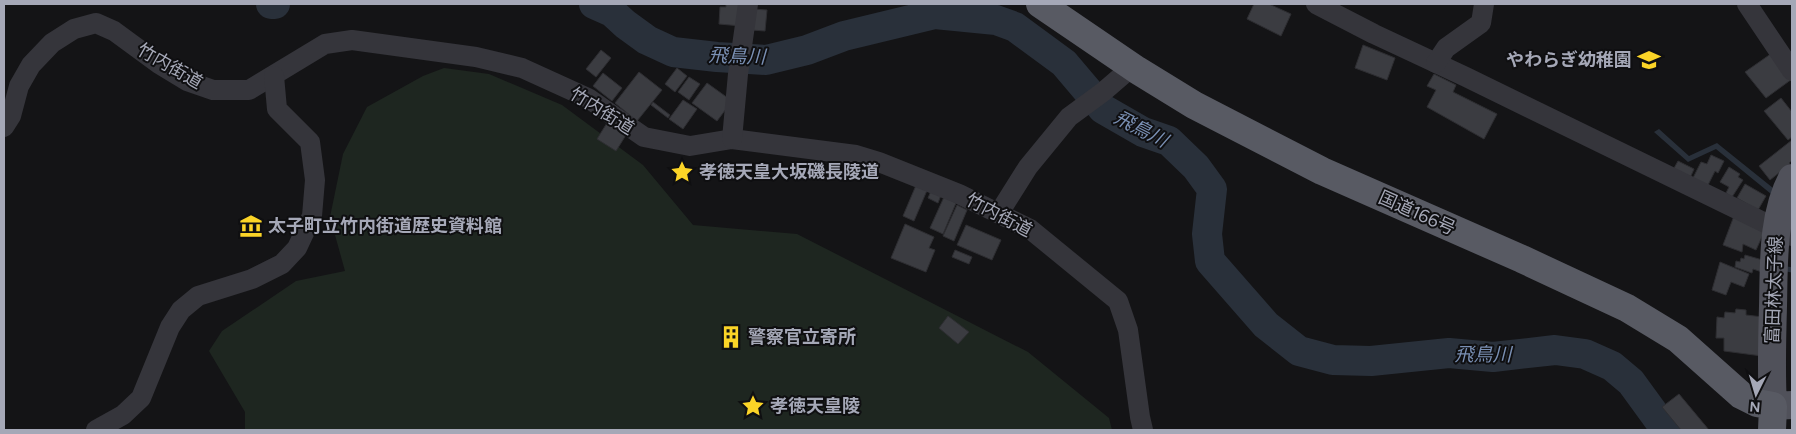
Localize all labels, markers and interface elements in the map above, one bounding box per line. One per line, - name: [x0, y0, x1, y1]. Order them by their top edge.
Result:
- street label: 竹内街道: [133, 38, 207, 94]
- water label: 飛鳥川: [708, 44, 768, 69]
- school or university icon: やわらぎ幼稚園: [1636, 47, 1662, 73]
- place label: やわらぎ幼稚園: [1506, 49, 1632, 71]
- street label: 竹内街道: [566, 83, 638, 139]
- water label: 飛鳥川: [1110, 106, 1173, 153]
- place icon: 孝徳天皇大坂磯長陵道: [669, 159, 695, 185]
- place label: 孝徳天皇大坂磯長陵道: [699, 161, 879, 183]
- street label: 国道166号: [1375, 186, 1459, 240]
- street label: 竹内街道: [962, 188, 1036, 242]
- museum icon: 太子町立竹内街道歴史資料館: [238, 213, 264, 239]
- place label: 太子町立竹内街道歴史資料館: [268, 215, 502, 237]
- street label: 富田林太子線: [1761, 236, 1787, 344]
- building icon: 警察官立寄所: [718, 324, 744, 350]
- place label: 警察官立寄所: [748, 326, 856, 348]
- water label: 飛鳥川: [1454, 343, 1513, 366]
- north arrow: [1731, 369, 1781, 419]
- place icon: 孝徳天皇陵: [740, 393, 766, 419]
- place label: 孝徳天皇陵: [770, 395, 860, 417]
- text: N: [1749, 398, 1761, 415]

